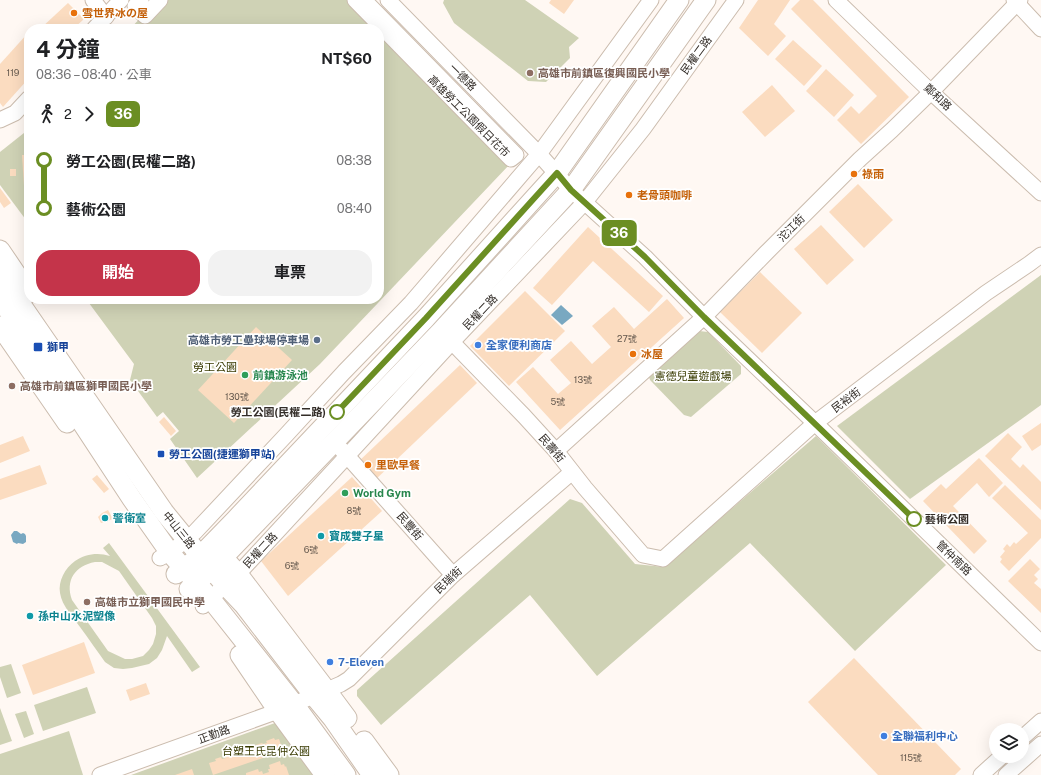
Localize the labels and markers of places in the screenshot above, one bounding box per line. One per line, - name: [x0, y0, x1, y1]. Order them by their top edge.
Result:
- place label: 雪世界冰の屋: [82, 7, 148, 19]
- marker: 雪世界冰の屋: [69, 8, 79, 18]
- place label: 高雄市前鎮區復興國民小學: [538, 67, 670, 79]
- marker: 高雄市前鎮區復興國民小學: [525, 68, 535, 78]
- place label: 祿雨: [862, 168, 884, 180]
- marker: 祿雨: [849, 169, 859, 179]
- place label: 老骨頭咖啡: [637, 189, 692, 201]
- marker: 老骨頭咖啡: [624, 190, 634, 200]
- place label: 高雄市勞工壘球場停車場: [188, 334, 309, 346]
- marker: 高雄市勞工壘球場停車場: [312, 335, 322, 345]
- place label: 全家便利商店: [486, 339, 552, 351]
- marker: 全家便利商店: [473, 340, 483, 350]
- marker: 獅甲: [32, 341, 44, 353]
- place label: 獅甲: [47, 341, 69, 353]
- place label: 冰屋: [641, 348, 663, 360]
- marker: 冰屋: [628, 349, 638, 359]
- place label: 前鎮游泳池: [253, 369, 308, 381]
- marker: 前鎮游泳池: [240, 370, 250, 380]
- place label: 高雄市前鎮區獅甲國民小學: [20, 380, 152, 392]
- marker: 高雄市前鎮區獅甲國民小學: [7, 381, 17, 391]
- marker: 勞工公園(民權二路): [329, 404, 345, 420]
- place label: 勞工公園(民權二路): [231, 406, 326, 418]
- place label: 勞工公園(捷運獅甲站): [169, 448, 275, 460]
- marker: 勞工公園(捷運獅甲站): [156, 449, 166, 459]
- place label: 里歐早餐: [376, 459, 420, 471]
- marker: 里歐早餐: [363, 460, 373, 470]
- place label: World Gym: [353, 487, 411, 499]
- marker: World Gym: [340, 488, 350, 498]
- marker: 藝術公園: [906, 511, 922, 527]
- place label: 警衛室: [113, 512, 146, 524]
- marker: 警衛室: [100, 513, 110, 523]
- place label: 藝術公園: [925, 513, 969, 525]
- place label: 寶成雙子星: [329, 530, 384, 542]
- marker: 寶成雙子星: [316, 531, 326, 541]
- place label: 高雄市立獅甲國民中學: [95, 596, 205, 608]
- marker: 高雄市立獅甲國民中學: [82, 597, 92, 607]
- place label: 孫中山水泥塑像: [38, 610, 116, 622]
- marker: 孫中山水泥塑像: [25, 611, 35, 621]
- place label: 7-Eleven: [338, 656, 384, 668]
- marker: 7-Eleven: [325, 657, 335, 667]
- place label: 全聯福利中心: [892, 730, 958, 742]
- marker: 全聯福利中心: [879, 731, 889, 741]

